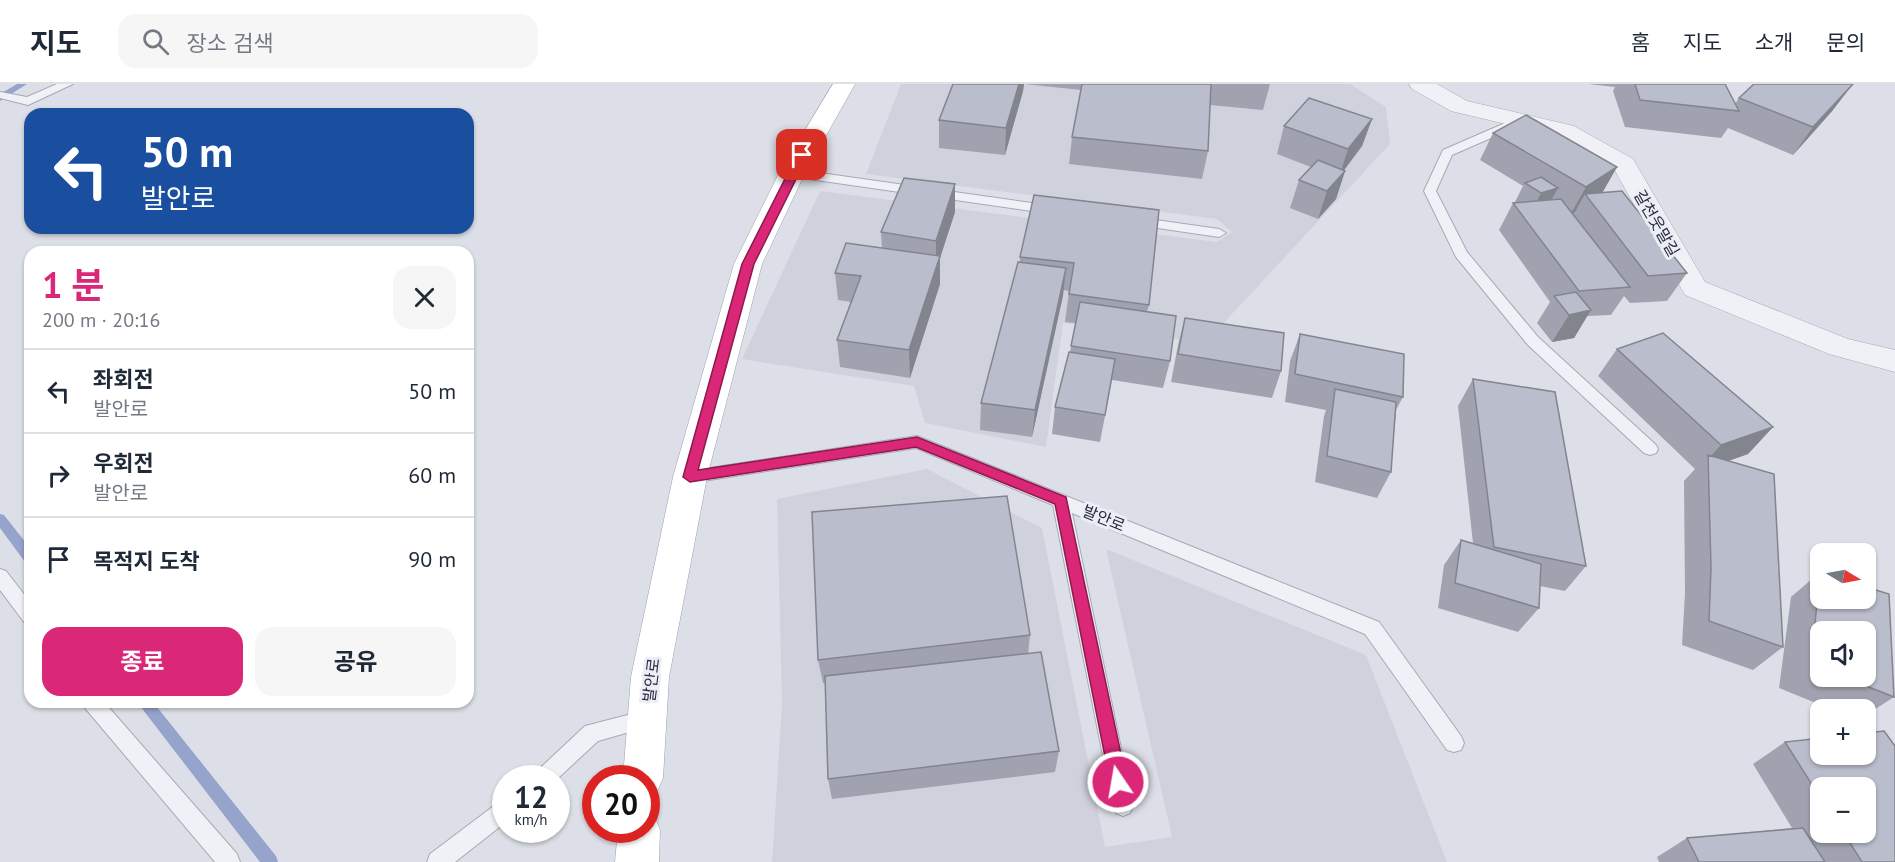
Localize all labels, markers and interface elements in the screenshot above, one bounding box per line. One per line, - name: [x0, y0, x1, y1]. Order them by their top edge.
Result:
- search box: [118, 14, 538, 68]
- text: 지도: [30, 24, 82, 61]
- icon: search: [139, 25, 172, 58]
- text: 장소 검색: [187, 29, 273, 57]
- text: 홈: [1631, 29, 1650, 56]
- text: 지도: [1683, 29, 1722, 56]
- text: 소개: [1755, 29, 1793, 56]
- text: 문의: [1826, 29, 1865, 56]
- text: 50 m: [141, 124, 233, 179]
- pin: [776, 129, 827, 180]
- icon: left: [42, 132, 120, 210]
- icon: arrive: [785, 138, 818, 171]
- text: 발안로: [141, 181, 216, 215]
- street label: 갈천웃말길: [1630, 186, 1684, 260]
- text: 1 분: [42, 261, 105, 308]
- button: close: [393, 266, 456, 329]
- text: 200 m · 20:16: [42, 307, 160, 333]
- text: 좌회전: [93, 365, 154, 393]
- icon: left: [42, 375, 75, 408]
- text: 50 m: [408, 377, 456, 405]
- text: 발안로: [93, 396, 148, 422]
- text: 우회전: [93, 449, 154, 477]
- icon: right: [42, 459, 75, 492]
- text: 60 m: [408, 461, 456, 489]
- text: 발안로: [93, 480, 148, 506]
- street label: 발안로: [1080, 500, 1128, 536]
- icon: arrive: [42, 543, 75, 576]
- north arrow: [1810, 543, 1876, 609]
- map controls: [1810, 543, 1876, 843]
- text: 90 m: [408, 545, 456, 573]
- text: 목적지 도착: [93, 547, 200, 575]
- button: sound: [1810, 621, 1876, 687]
- button: 종료: [42, 627, 243, 696]
- button: 공유: [255, 627, 456, 696]
- street label: 발안로: [638, 657, 664, 703]
- button: +: [1810, 699, 1876, 765]
- position arrow: [1086, 750, 1150, 814]
- speed limit sign: 20: [582, 765, 660, 843]
- text: 12: [514, 777, 548, 816]
- button: −: [1810, 777, 1876, 843]
- text: km/h: [515, 810, 547, 829]

